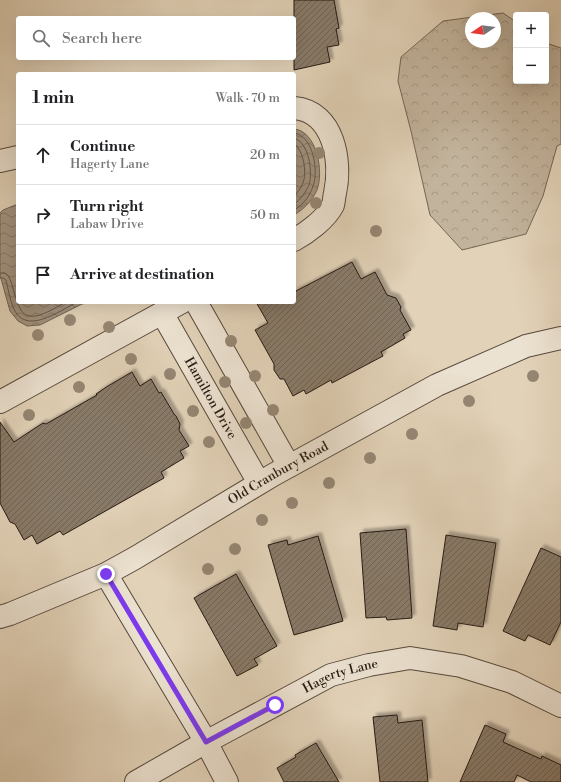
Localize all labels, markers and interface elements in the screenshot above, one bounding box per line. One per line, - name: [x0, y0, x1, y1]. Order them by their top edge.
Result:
- north arrow: [465, 12, 501, 48]
- map controls: [513, 12, 549, 84]
- button: +: [513, 12, 549, 48]
- search box: [16, 16, 296, 60]
- icon: search: [30, 27, 52, 49]
- text: Search here: [62, 29, 142, 48]
- button: −: [513, 48, 549, 84]
- text: 1 min: [32, 87, 74, 109]
- text: Walk · 70 m: [215, 90, 280, 106]
- text: Continue: [70, 137, 135, 156]
- icon: ahead: [32, 144, 54, 166]
- text: 20 m: [250, 147, 280, 163]
- text: Hagerty Lane: [70, 156, 149, 172]
- text: Turn right: [70, 197, 144, 216]
- icon: right: [32, 204, 54, 226]
- text: 50 m: [250, 207, 280, 223]
- text: Labaw Drive: [70, 216, 144, 232]
- icon: arrive: [32, 264, 54, 286]
- text: Arrive at destination: [70, 265, 214, 284]
- street label: Hamilton Drive: [181, 354, 240, 442]
- street label: Old Cranbury Road: [225, 438, 332, 508]
- route end: [97, 565, 115, 583]
- street label: Hagerty Lane: [300, 656, 380, 697]
- route start: [266, 696, 284, 714]

